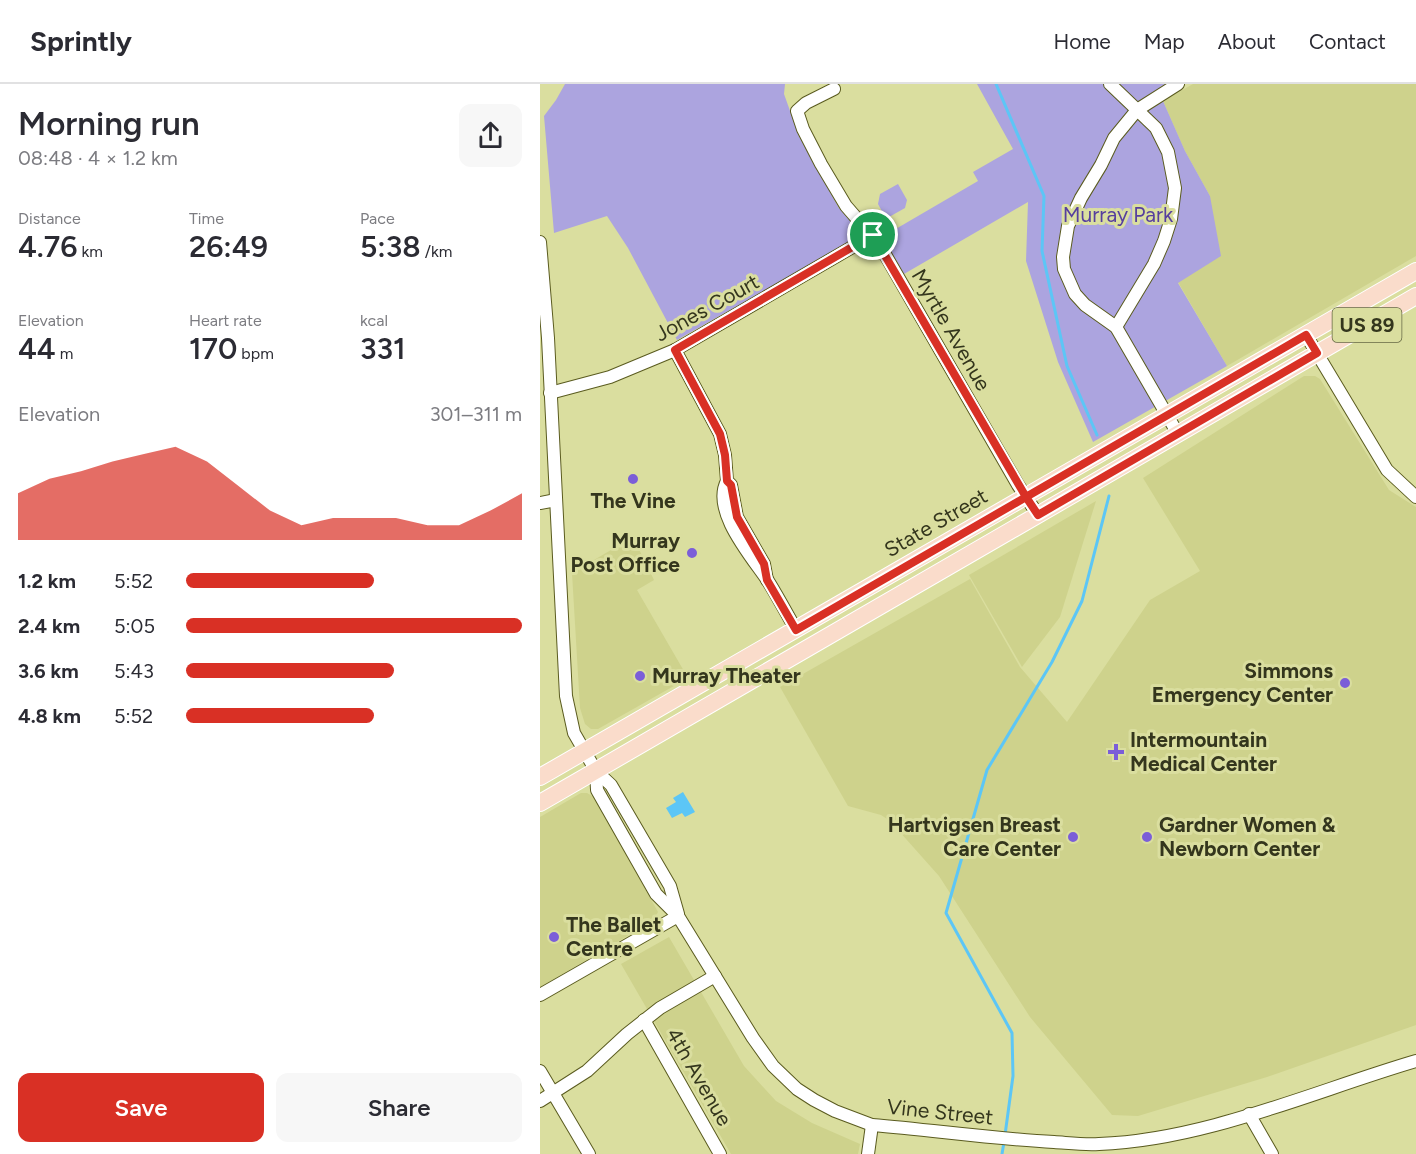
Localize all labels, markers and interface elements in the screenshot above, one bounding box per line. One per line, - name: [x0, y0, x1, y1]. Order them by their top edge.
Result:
- text: Sprintly: [30, 24, 132, 58]
- text: Home: [1054, 29, 1111, 54]
- text: Map: [1144, 29, 1185, 54]
- text: About: [1218, 29, 1276, 54]
- text: Contact: [1309, 29, 1386, 54]
- text: Morning run: [18, 104, 200, 143]
- button: share: [459, 104, 522, 167]
- text: 08:48 · 4 × 1.2 km: [18, 146, 178, 170]
- park label: Murray Park: [1063, 202, 1174, 227]
- text: Distance: [18, 209, 81, 228]
- text: Time: [189, 209, 224, 228]
- text: Pace: [360, 209, 395, 228]
- pin: [847, 209, 898, 260]
- icon: arrive: [856, 218, 889, 251]
- text: 4.76: [18, 228, 77, 265]
- text: 26:49: [189, 228, 268, 265]
- text: 5:38: [360, 228, 421, 265]
- text: km: [77, 242, 103, 261]
- text: /km: [421, 242, 452, 261]
- street label: Myrtle Avenue: [907, 265, 996, 395]
- street label: Jones Court: [650, 269, 763, 346]
- road number: US 89: [1332, 308, 1402, 342]
- text: Elevation: [18, 311, 84, 330]
- text: Heart rate: [189, 311, 262, 330]
- text: kcal: [360, 311, 388, 330]
- text: 44: [18, 330, 56, 367]
- text: 170: [189, 330, 237, 367]
- text: 331: [360, 330, 406, 367]
- text: m: [56, 344, 73, 363]
- text: bpm: [237, 344, 274, 363]
- text: Elevation: [18, 402, 100, 426]
- text: 301–311 m: [430, 402, 522, 426]
- marker: The Vine: [626, 472, 640, 486]
- street label: State Street: [880, 483, 992, 562]
- place label: The Vine: [590, 488, 676, 513]
- place label: Murray Post Office: [570, 528, 681, 577]
- marker: Murray Post Office: [685, 546, 699, 560]
- text: 1.2 km: [18, 569, 76, 593]
- text: 5:52: [114, 569, 153, 593]
- text: 2.4 km: [18, 614, 80, 638]
- text: 5:05: [114, 614, 155, 638]
- place label: Simmons Emergency Center: [1152, 658, 1333, 707]
- text: 3.6 km: [18, 659, 79, 683]
- text: 5:43: [114, 659, 154, 683]
- place label: Murray Theater: [652, 663, 801, 688]
- marker: Murray Theater: [633, 669, 647, 683]
- marker: Simmons Emergency Center: [1338, 676, 1352, 690]
- text: 4.8 km: [18, 704, 81, 728]
- text: 5:52: [114, 704, 153, 728]
- place label: Intermountain Medical Center: [1130, 727, 1277, 776]
- marker: Intermountain Medical Center: [1107, 743, 1125, 761]
- place label: Hartvigsen Breast Care Center: [888, 812, 1061, 861]
- place label: Gardner Women & Newborn Center: [1159, 812, 1336, 861]
- marker: Hartvigsen Breast Care Center: [1066, 830, 1080, 844]
- marker: Gardner Women & Newborn Center: [1140, 830, 1154, 844]
- place label: The Ballet Centre: [566, 912, 661, 961]
- marker: The Ballet Centre: [547, 930, 561, 944]
- street label: 4th Avenue: [661, 1023, 737, 1130]
- button: Save: [18, 1073, 264, 1142]
- button: Share: [276, 1073, 522, 1142]
- street label: Vine Street: [886, 1093, 994, 1130]

